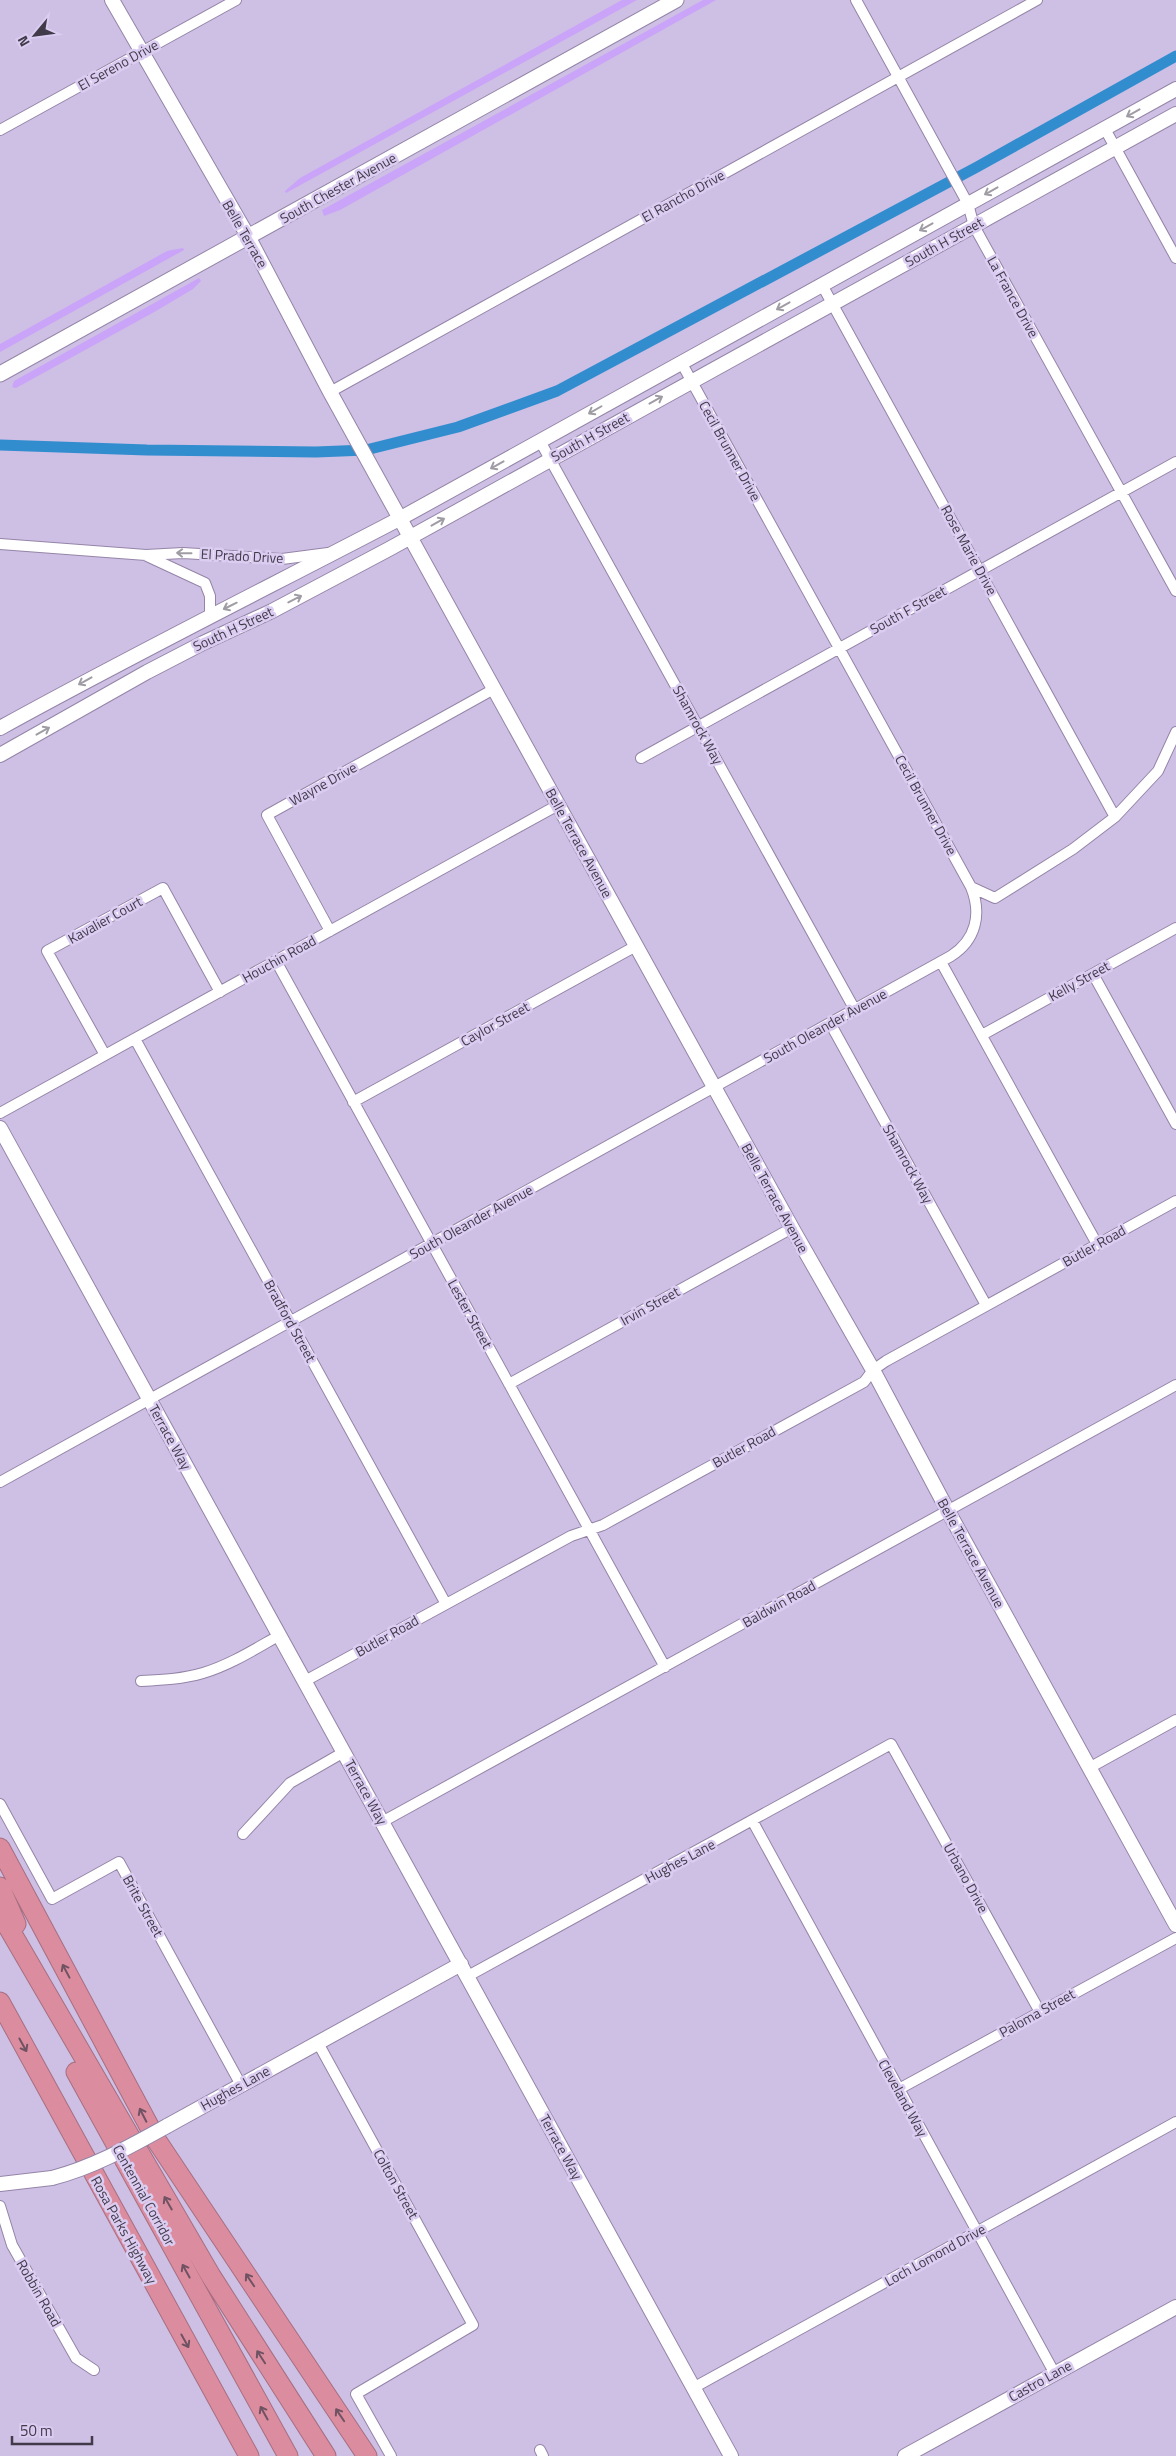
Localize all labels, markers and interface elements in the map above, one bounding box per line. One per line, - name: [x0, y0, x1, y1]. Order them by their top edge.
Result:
- north arrow: [10, 10, 60, 60]
- text: N: [12, 32, 35, 51]
- street label: El Sereno Drive: [74, 34, 162, 95]
- one-way arrow: [1127, 108, 1141, 118]
- street label: South Chester Avenue: [276, 147, 400, 228]
- street label: El Rancho Drive: [637, 164, 728, 227]
- one-way arrow: [984, 187, 999, 196]
- street label: Belle Terrace: [218, 196, 273, 272]
- street label: South H Street: [901, 211, 987, 272]
- one-way arrow: [919, 223, 933, 233]
- street label: La France Drive: [982, 252, 1044, 341]
- one-way arrow: [776, 301, 791, 311]
- one-way arrow: [649, 395, 663, 405]
- street label: Cecil Brunner Drive: [694, 397, 767, 505]
- one-way arrow: [589, 405, 603, 415]
- street label: South H Street: [547, 406, 633, 467]
- one-way arrow: [490, 461, 505, 470]
- street label: Rose Marie Drive: [936, 501, 1003, 599]
- one-way arrow: [430, 517, 445, 526]
- street label: El Prado Drive: [200, 543, 284, 568]
- one-way arrow: [177, 549, 193, 558]
- street label: South F Street: [866, 580, 950, 639]
- one-way arrow: [287, 594, 302, 603]
- street label: South H Street: [189, 601, 277, 656]
- one-way arrow: [223, 602, 238, 611]
- one-way arrow: [78, 676, 93, 686]
- street label: Shamrock Way: [668, 681, 729, 768]
- one-way arrow: [35, 726, 50, 736]
- street label: Cecil Brunner Drive: [890, 751, 963, 859]
- street label: Wayne Drive: [285, 756, 360, 811]
- street label: Belle Terrace Avenue: [541, 784, 618, 901]
- street label: Kavalier Court: [64, 890, 146, 949]
- street label: Houchin Road: [238, 930, 320, 988]
- street label: Kelly Street: [1044, 955, 1113, 1006]
- street label: South Oleander Avenue: [759, 983, 890, 1068]
- street label: Caylor Street: [456, 996, 533, 1051]
- street label: Shamrock Way: [878, 1120, 939, 1207]
- street label: Belle Terrace Avenue: [737, 1139, 814, 1256]
- street label: South Oleander Avenue: [405, 1179, 536, 1264]
- street label: Butler Road: [1058, 1220, 1129, 1272]
- street label: Lester Street: [443, 1275, 498, 1352]
- street label: Bradford Street: [259, 1276, 322, 1366]
- street label: Irvin Street: [616, 1281, 683, 1330]
- street label: Terrace Way: [144, 1400, 197, 1474]
- street label: Butler Road: [708, 1421, 779, 1473]
- street label: Belle Terrace Avenue: [933, 1494, 1010, 1611]
- street label: Baldwin Road: [738, 1575, 819, 1632]
- street label: Butler Road: [351, 1610, 422, 1662]
- street label: Terrace Way: [340, 1755, 393, 1829]
- street label: Hughes Lane: [641, 1833, 719, 1888]
- street label: Urbano Drive: [939, 1839, 994, 1916]
- street label: Brite Street: [118, 1871, 169, 1941]
- one-way arrow: [61, 1964, 70, 1979]
- street label: Paloma Street: [995, 1983, 1079, 2042]
- one-way arrow: [19, 2038, 29, 2052]
- street label: Cleveland Way: [873, 2055, 933, 2141]
- street label: Hughes Lane: [196, 2060, 273, 2115]
- one-way arrow: [137, 2107, 147, 2122]
- street label: Terrace Way: [535, 2110, 588, 2184]
- street label: Centennial Corridor: [108, 2140, 181, 2249]
- street label: Colton Street: [369, 2145, 424, 2223]
- street label: Rosa Parks Highway: [86, 2172, 163, 2288]
- one-way arrow: [162, 2196, 172, 2210]
- street label: Loch Lomond Drive: [880, 2218, 989, 2291]
- street label: Robbin Road: [12, 2255, 67, 2330]
- one-way arrow: [181, 2264, 190, 2279]
- one-way arrow: [245, 2274, 255, 2288]
- one-way arrow: [181, 2334, 191, 2348]
- one-way arrow: [256, 2350, 266, 2364]
- street label: Castro Lane: [1004, 2355, 1075, 2407]
- one-way arrow: [259, 2406, 269, 2421]
- one-way arrow: [335, 2409, 345, 2423]
- scale bar: [12, 2414, 92, 2446]
- text: 50 m: [20, 2419, 53, 2442]

